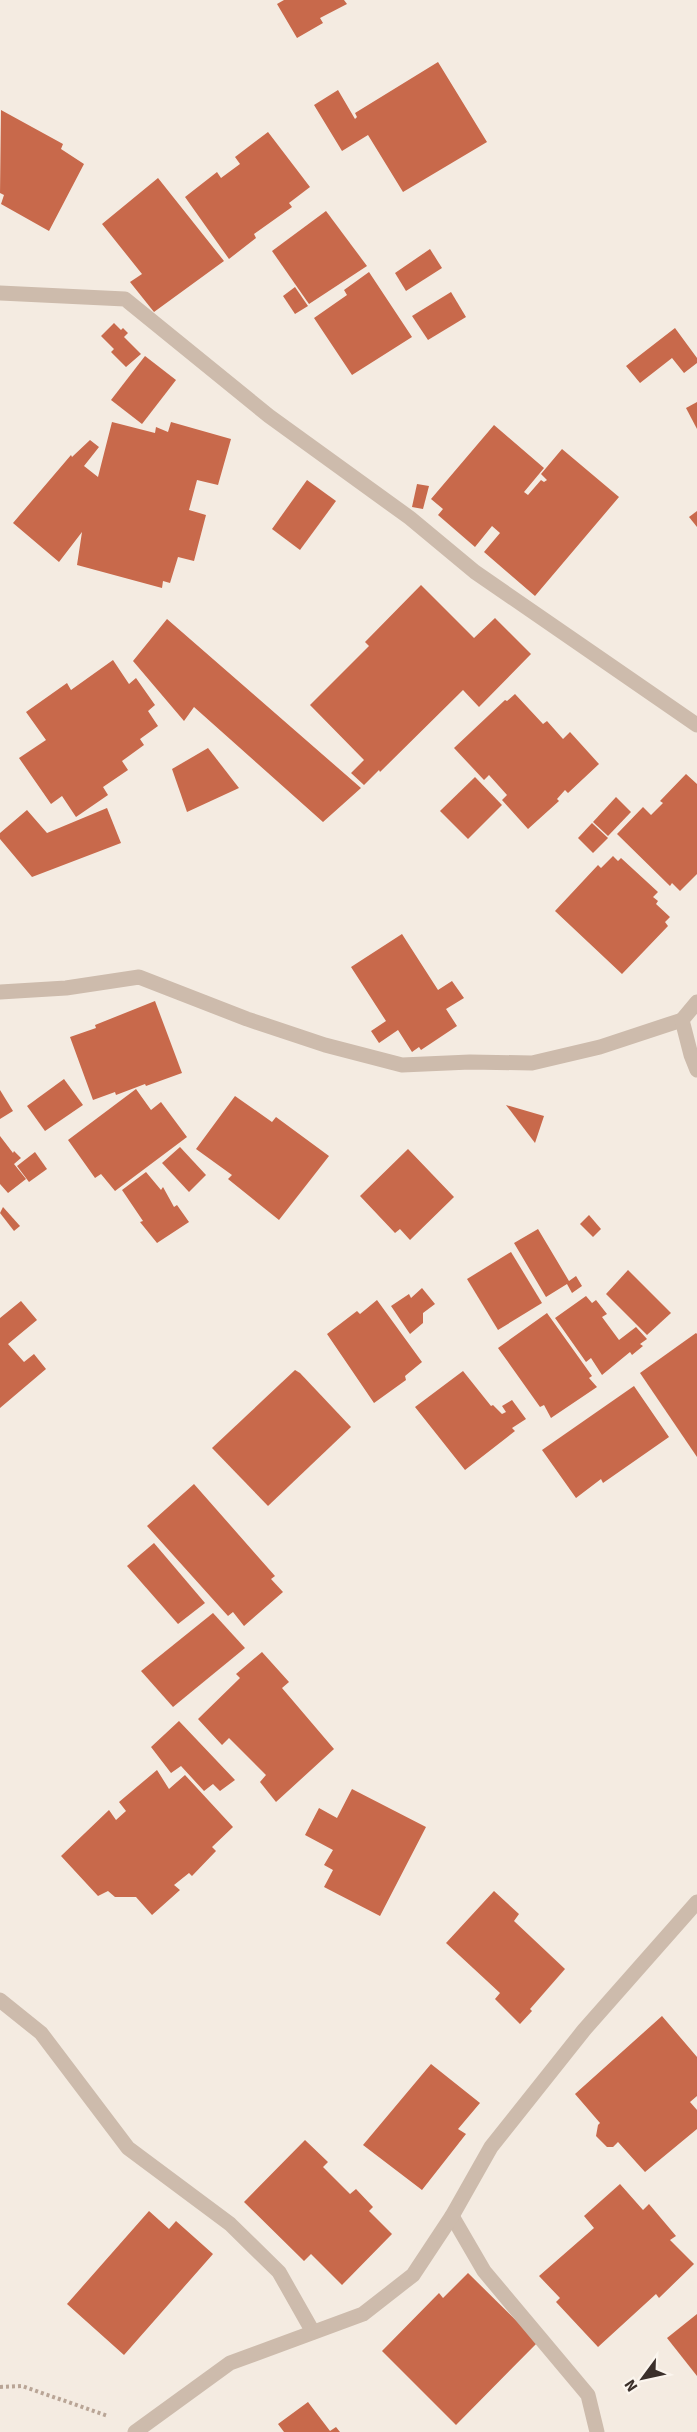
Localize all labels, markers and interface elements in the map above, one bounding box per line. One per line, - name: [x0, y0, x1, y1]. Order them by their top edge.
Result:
- north arrow: [613, 2348, 673, 2408]
- text: N: [619, 2375, 643, 2396]

